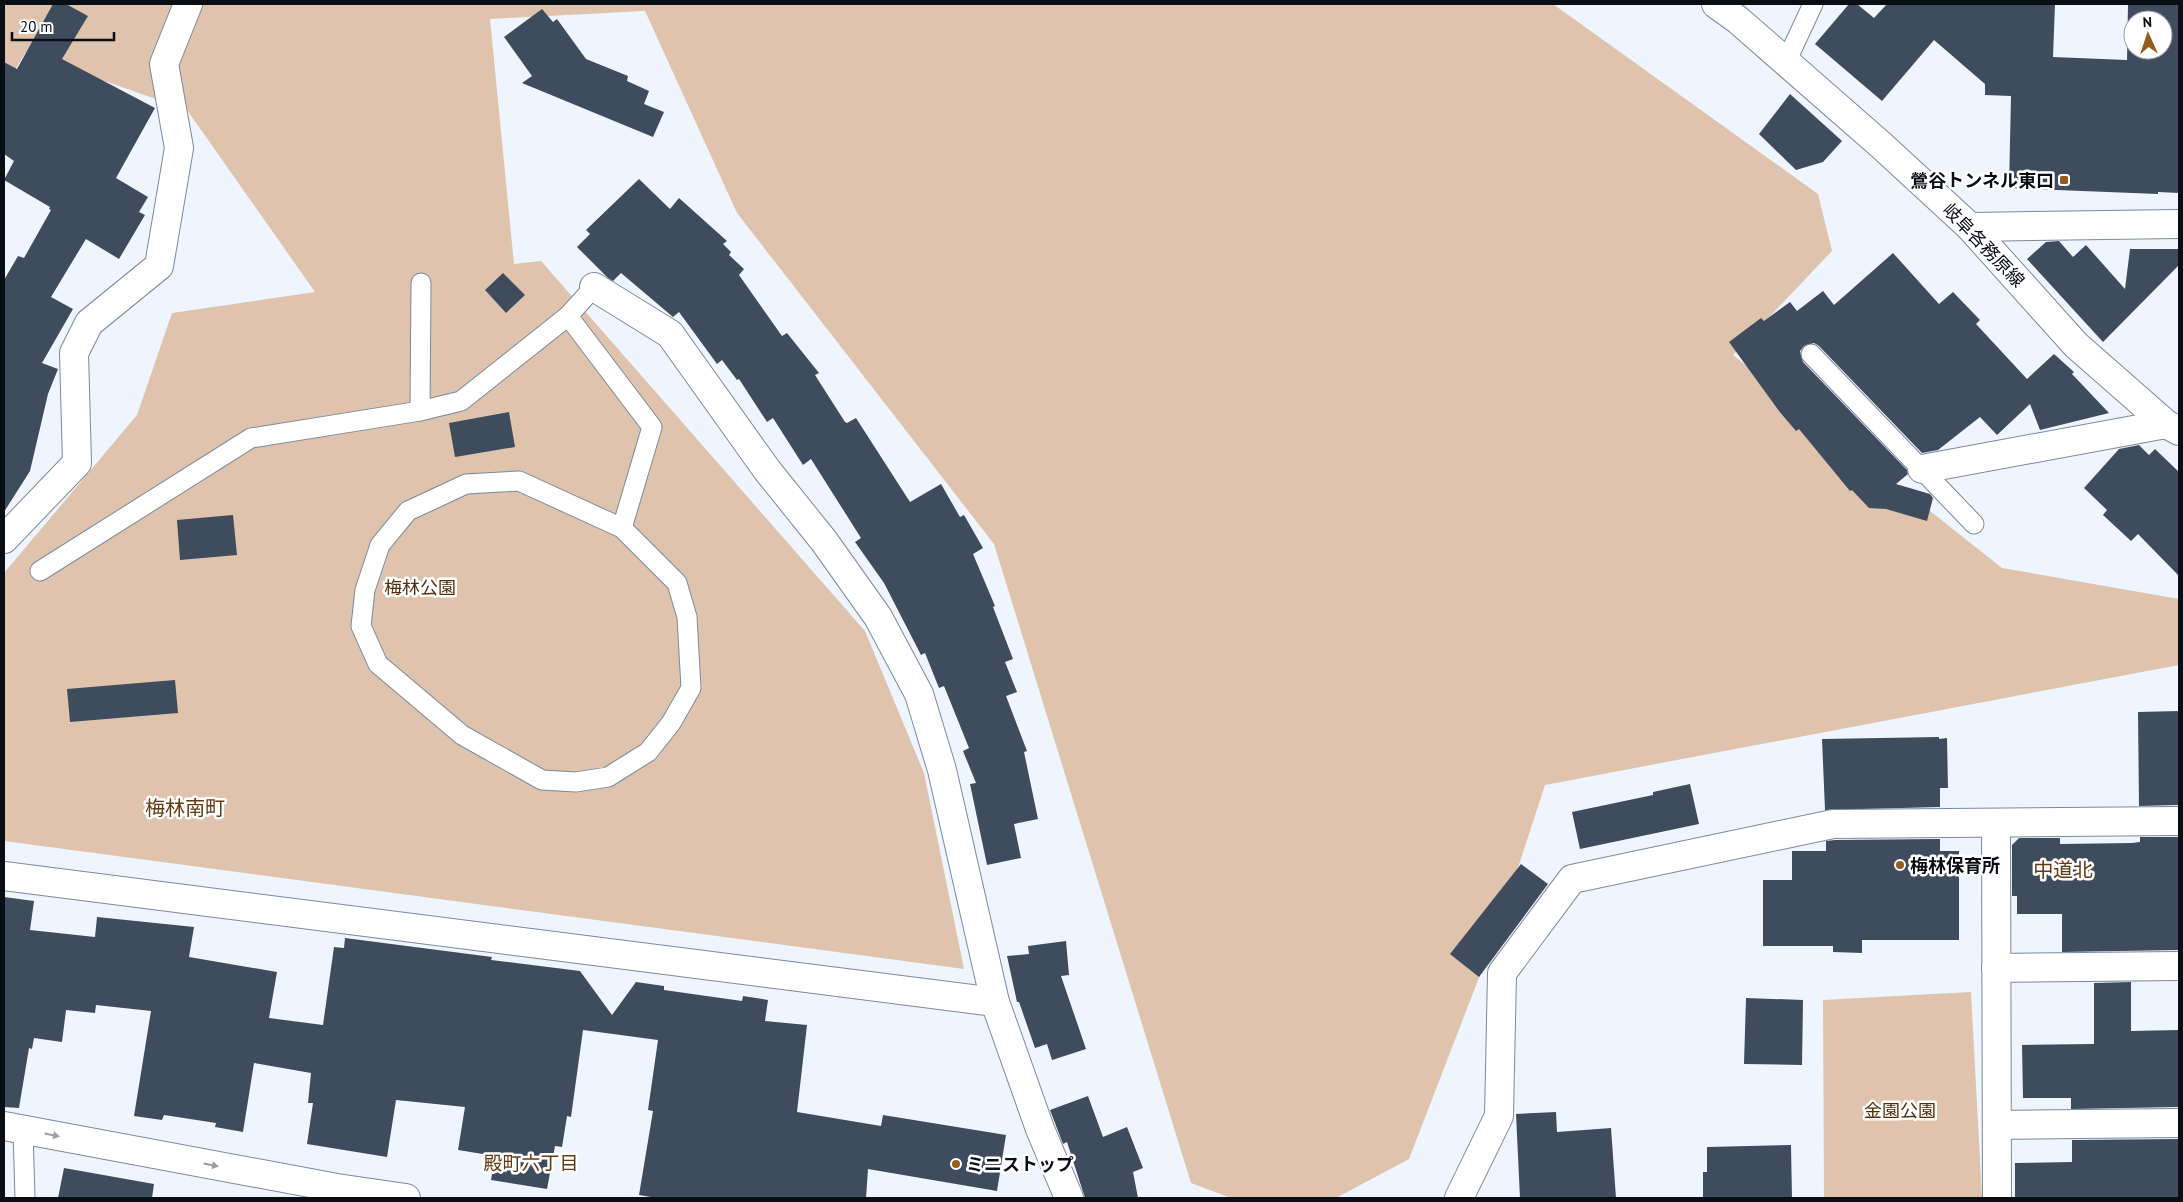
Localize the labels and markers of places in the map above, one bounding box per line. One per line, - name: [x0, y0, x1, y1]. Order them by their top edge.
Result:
- place label: 鶯谷トンネル東口: [1910, 169, 2054, 192]
- marker: 鶯谷トンネル東口: [2058, 174, 2070, 186]
- place label: 梅林保育所: [1910, 854, 2000, 877]
- marker: 梅林保育所: [1894, 859, 1906, 871]
- place label: ミニストップ: [966, 1153, 1074, 1176]
- marker: ミニストップ: [950, 1158, 962, 1170]

